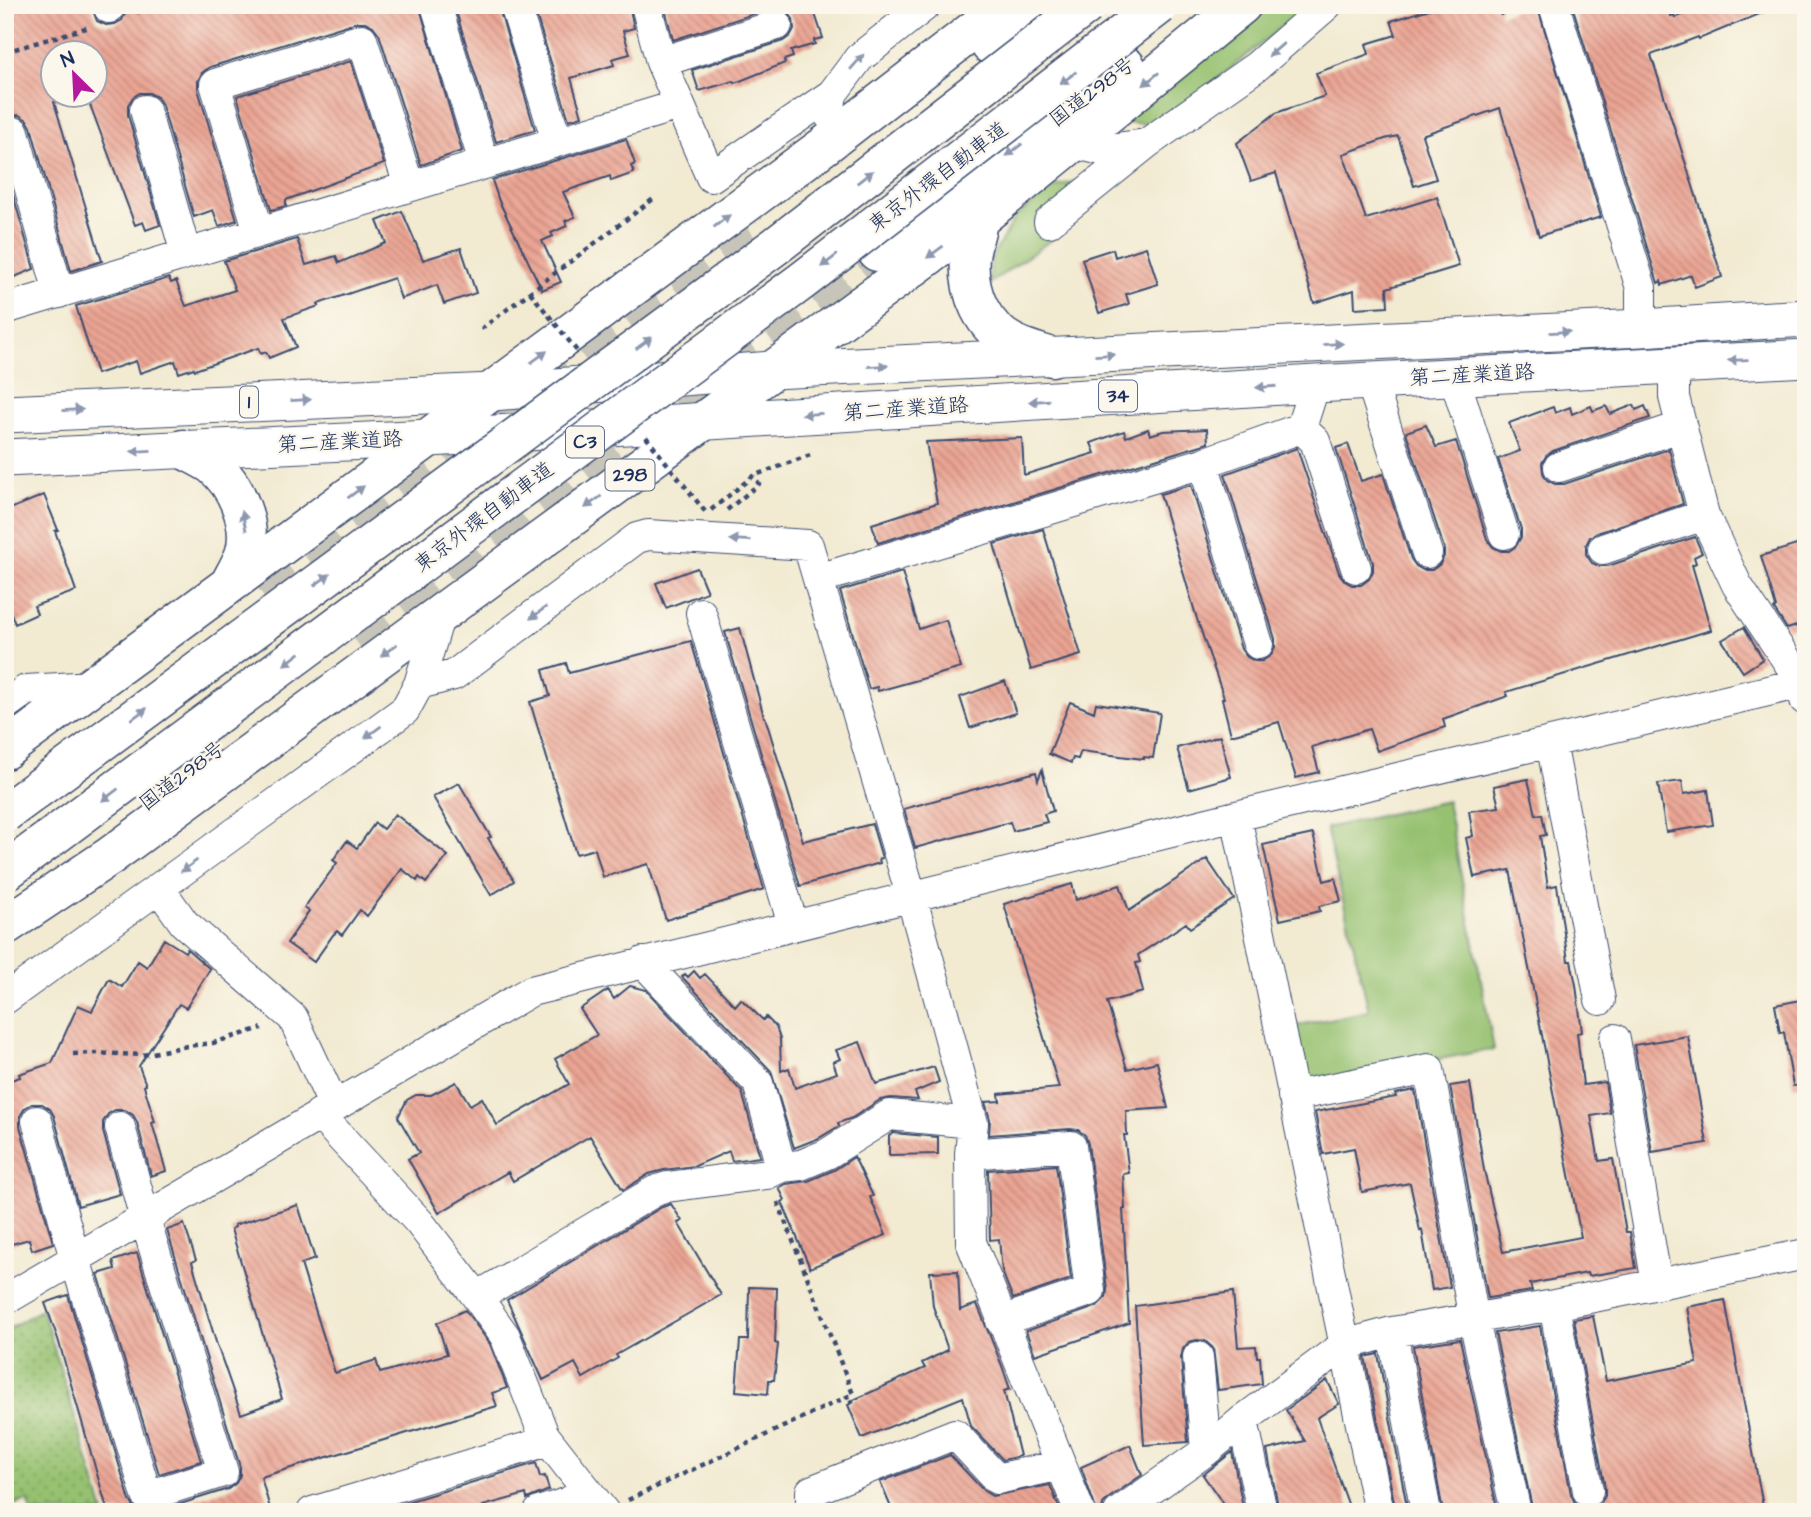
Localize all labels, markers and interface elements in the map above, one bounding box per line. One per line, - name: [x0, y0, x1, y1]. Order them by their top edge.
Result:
- north arrow: [38, 38, 108, 108]
- one-way arrow: [1267, 42, 1284, 57]
- text: N: [57, 45, 79, 75]
- street label: 国道298号: [1043, 50, 1141, 134]
- one-way arrow: [849, 54, 864, 71]
- one-way arrow: [1059, 70, 1077, 84]
- one-way arrow: [1142, 71, 1159, 86]
- street label: 東京外環自動車道: [862, 115, 1014, 239]
- one-way arrow: [1006, 143, 1024, 158]
- one-way arrow: [856, 171, 874, 185]
- one-way arrow: [713, 215, 731, 229]
- one-way arrow: [926, 244, 944, 258]
- one-way arrow: [820, 253, 838, 267]
- one-way arrow: [1549, 327, 1571, 338]
- one-way arrow: [635, 336, 653, 350]
- one-way arrow: [1322, 338, 1344, 349]
- one-way arrow: [1095, 349, 1117, 360]
- one-way arrow: [530, 350, 549, 364]
- one-way arrow: [1726, 355, 1748, 366]
- street label: 第二産業道路: [1408, 357, 1536, 393]
- one-way arrow: [867, 360, 889, 371]
- road number: 34: [1099, 380, 1137, 412]
- one-way arrow: [1255, 382, 1277, 393]
- road number: 1: [240, 386, 258, 418]
- street label: 第二産業道路: [842, 390, 970, 428]
- one-way arrow: [290, 395, 312, 406]
- one-way arrow: [1028, 395, 1050, 406]
- one-way arrow: [63, 405, 85, 416]
- one-way arrow: [800, 409, 822, 420]
- street label: 第二産業道路: [276, 424, 404, 460]
- road number: C3: [566, 426, 604, 458]
- one-way arrow: [130, 446, 152, 457]
- street label: 東京外環自動車道: [408, 455, 560, 579]
- road number: 298: [606, 460, 654, 490]
- one-way arrow: [347, 485, 365, 499]
- one-way arrow: [584, 495, 602, 509]
- one-way arrow: [238, 509, 249, 531]
- one-way arrow: [729, 535, 751, 546]
- one-way arrow: [313, 572, 331, 587]
- one-way arrow: [529, 606, 547, 620]
- one-way arrow: [380, 642, 398, 656]
- one-way arrow: [284, 652, 302, 667]
- one-way arrow: [130, 708, 148, 722]
- one-way arrow: [364, 725, 382, 739]
- street label: 国道298号: [133, 734, 231, 818]
- one-way arrow: [100, 788, 119, 802]
- one-way arrow: [180, 859, 198, 873]

